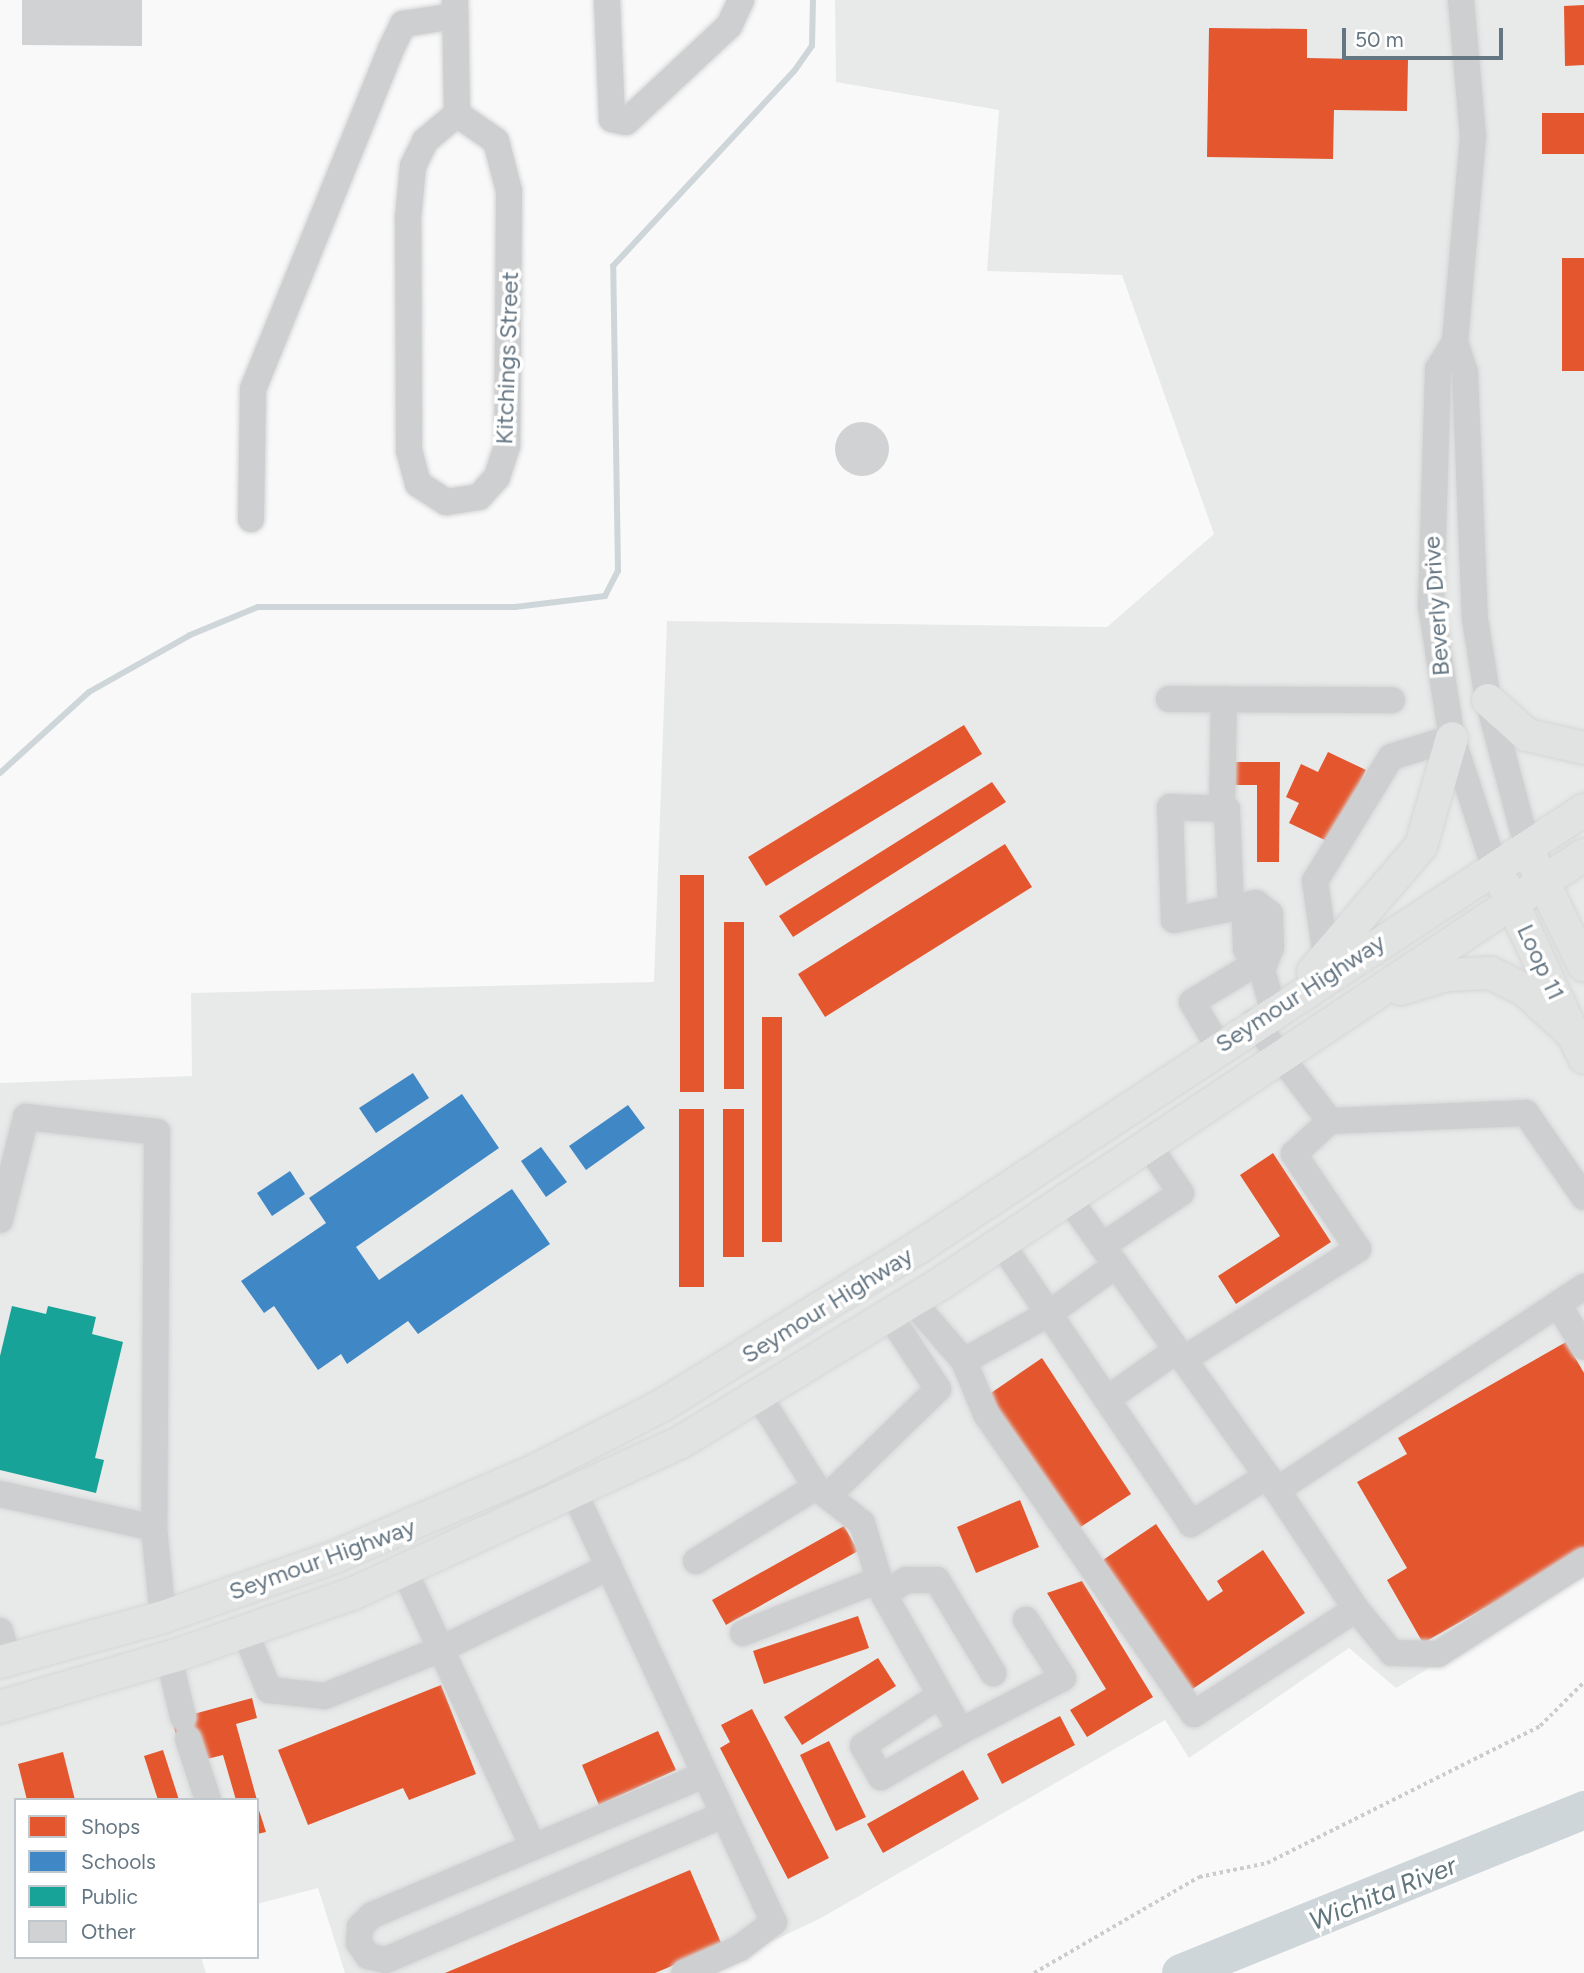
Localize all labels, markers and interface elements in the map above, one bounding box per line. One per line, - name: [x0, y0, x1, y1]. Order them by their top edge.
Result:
- scale bar: [1346, 14, 1507, 58]
- text: 50 m: [1355, 27, 1404, 52]
- street label: Kitchings Street: [490, 271, 524, 445]
- street label: Beverly Drive: [1417, 535, 1455, 677]
- street label: Loop 11: [1511, 920, 1571, 1004]
- street label: Seymour Highway: [1210, 928, 1390, 1058]
- street label: Seymour Highway: [736, 1241, 918, 1369]
- street label: Seymour Highway: [225, 1512, 419, 1606]
- legend: [14, 1798, 259, 1959]
- text: Shops: [81, 1814, 140, 1839]
- text: Schools: [81, 1849, 156, 1874]
- water label: Wichita River: [1305, 1850, 1461, 1938]
- text: Public: [81, 1884, 138, 1909]
- text: Other: [81, 1919, 136, 1944]

